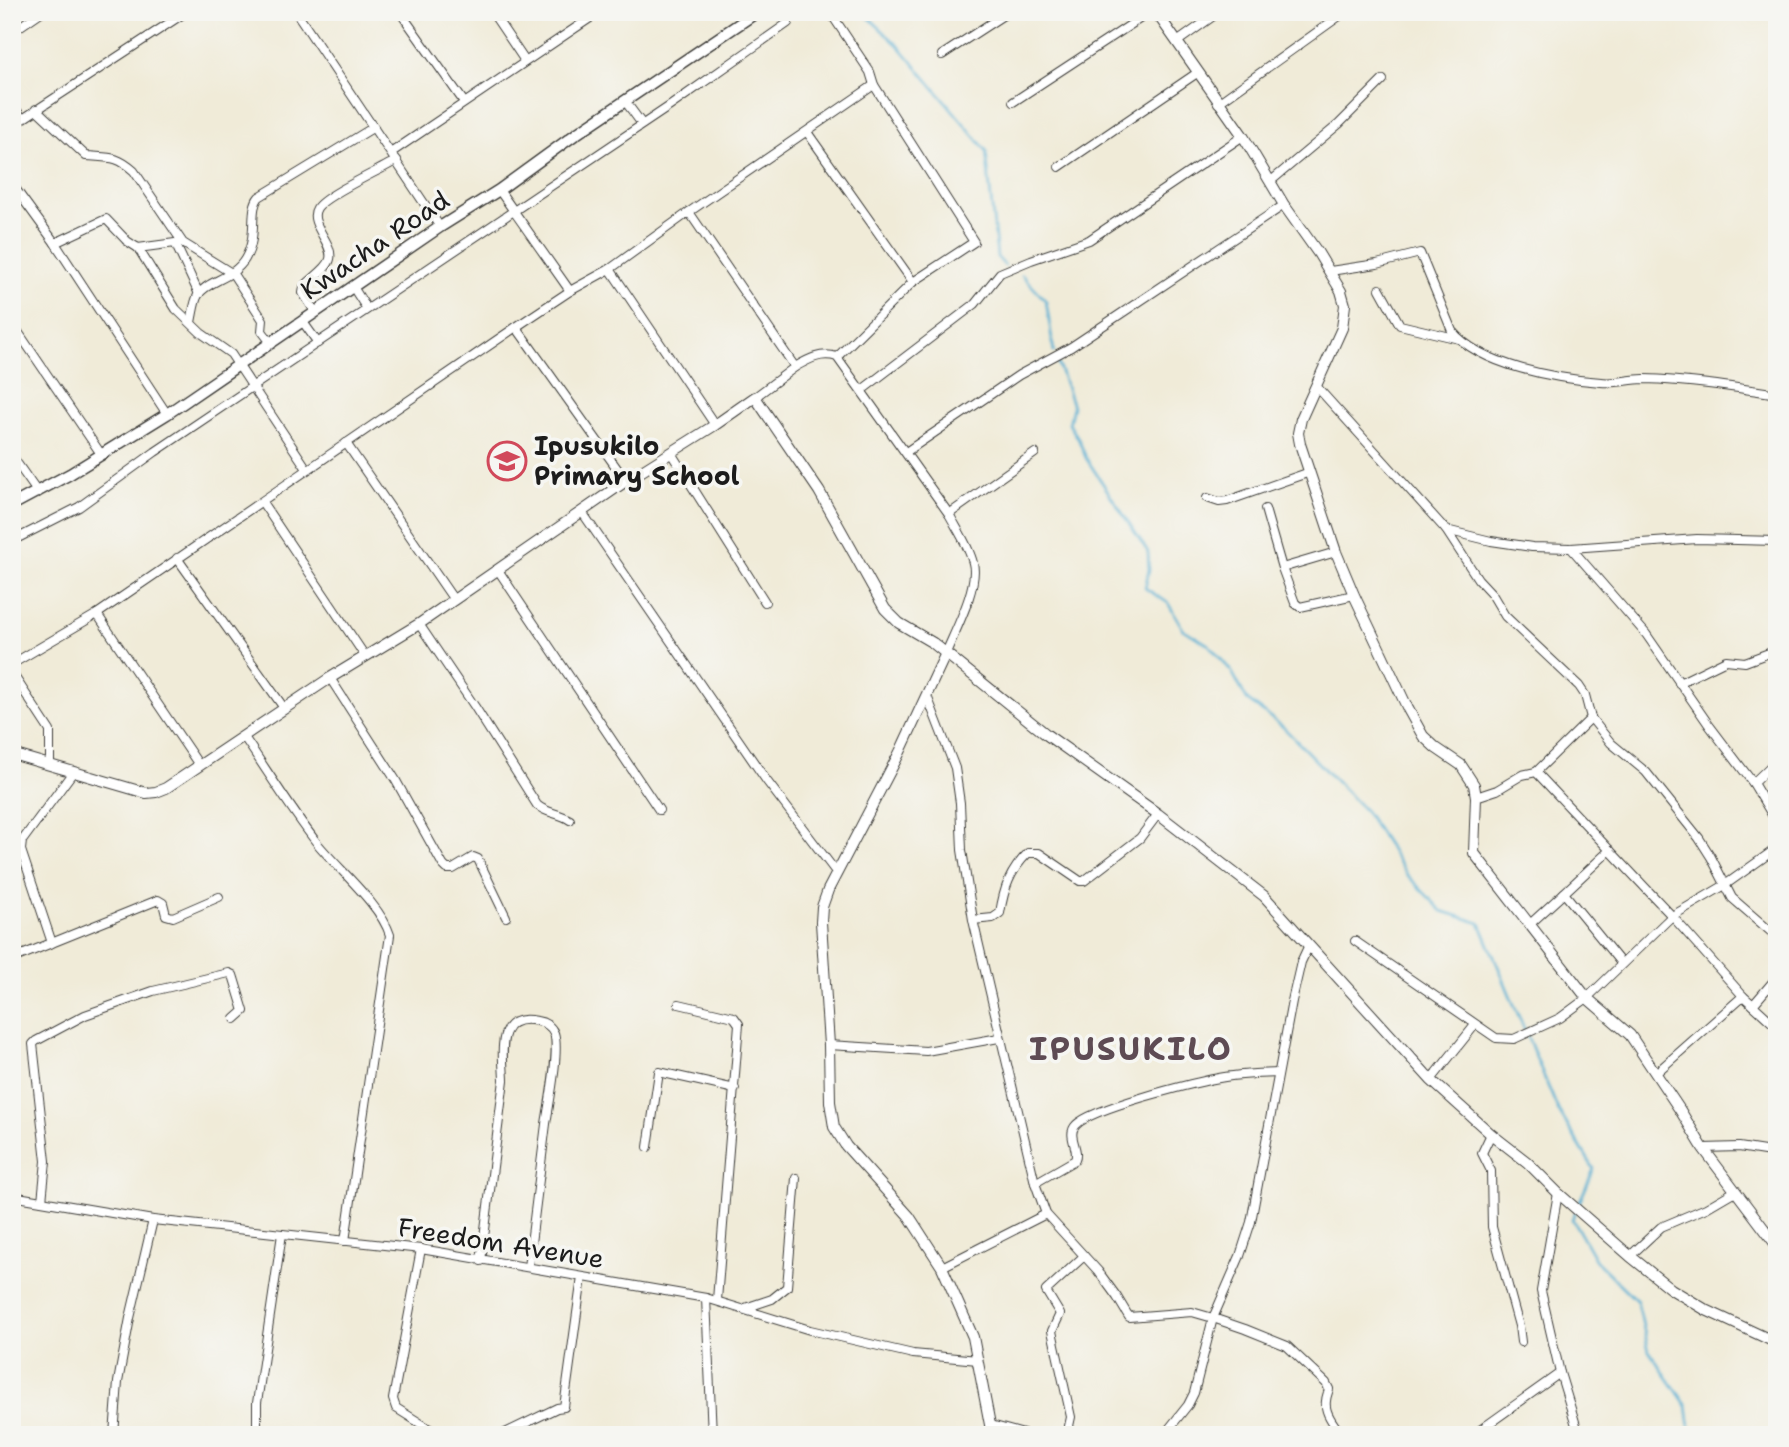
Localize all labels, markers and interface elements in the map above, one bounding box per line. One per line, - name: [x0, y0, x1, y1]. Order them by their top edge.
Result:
- street label: Kwacha Road: [293, 182, 456, 307]
- place label: Ipusukilo Primary School: [534, 428, 740, 493]
- school or university icon: Ipusukilo Primary School: [486, 440, 528, 482]
- district label: IPUSUKILO: [1029, 1026, 1233, 1071]
- street label: Freedom Avenue: [396, 1209, 607, 1276]

